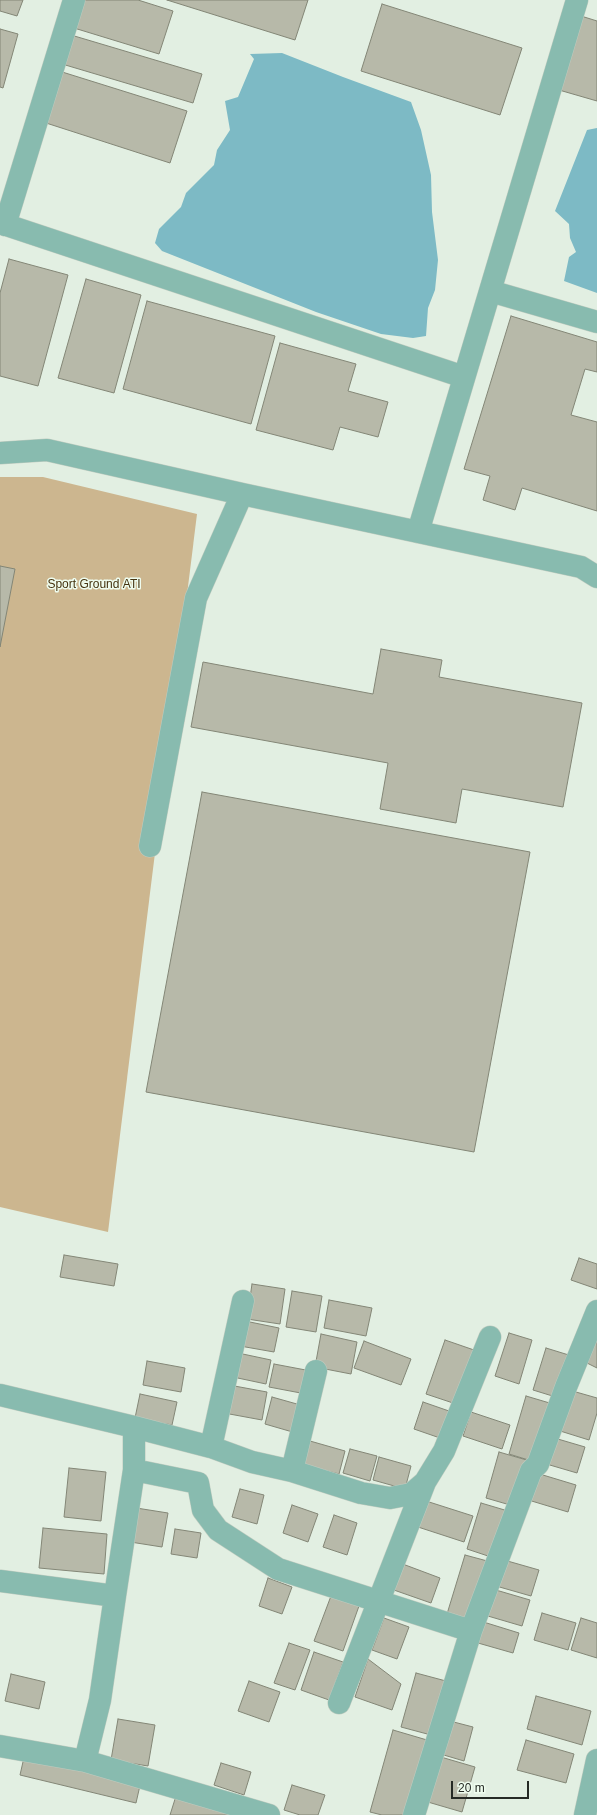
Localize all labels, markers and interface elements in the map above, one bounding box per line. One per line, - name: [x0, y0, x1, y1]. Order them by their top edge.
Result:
- park label: Sport Ground ATI: [47, 578, 141, 592]
- scale bar: [453, 1773, 531, 1799]
- text: 20 m: [458, 1781, 485, 1795]

